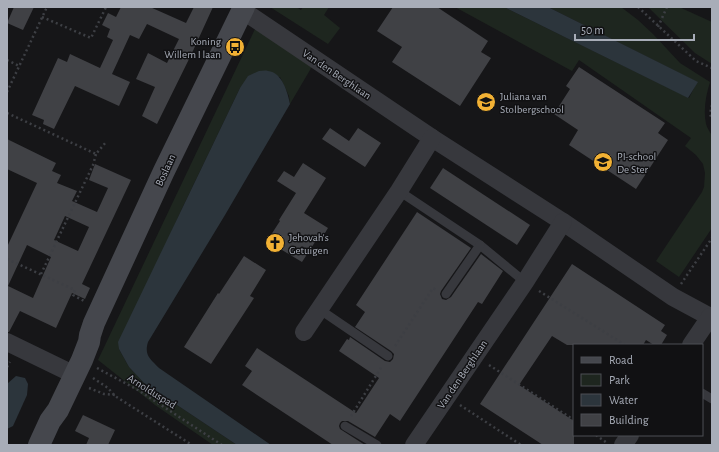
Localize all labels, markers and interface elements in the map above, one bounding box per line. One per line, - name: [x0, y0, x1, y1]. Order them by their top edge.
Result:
- scale bar: [575, 16, 694, 42]
- text: 50 m: [581, 24, 604, 36]
- place label: Koning Willem I laan: [164, 36, 222, 60]
- bus stop icon: Koning Willem I laan: [224, 36, 246, 58]
- street label: Van den Berghlaan: [300, 47, 373, 101]
- school or university icon: Juliana van Stolbergschool: [475, 91, 497, 113]
- place label: Juliana van Stolbergschool: [500, 91, 564, 115]
- school or university icon: PI-school De Ster: [592, 151, 614, 173]
- place label: PI-school De Ster: [617, 151, 656, 175]
- street label: Boslaan: [153, 153, 178, 188]
- church icon: Jehovah's Getuigen: [264, 232, 286, 254]
- place label: Jehovah's Getuigen: [289, 232, 329, 256]
- street label: Van den Berghlaan: [435, 338, 489, 411]
- legend: [573, 344, 703, 436]
- text: Road: [609, 354, 633, 366]
- street label: Arnolduspad: [125, 372, 178, 411]
- text: Park: [609, 374, 630, 386]
- text: Water: [609, 394, 638, 406]
- text: Building: [609, 414, 649, 426]

